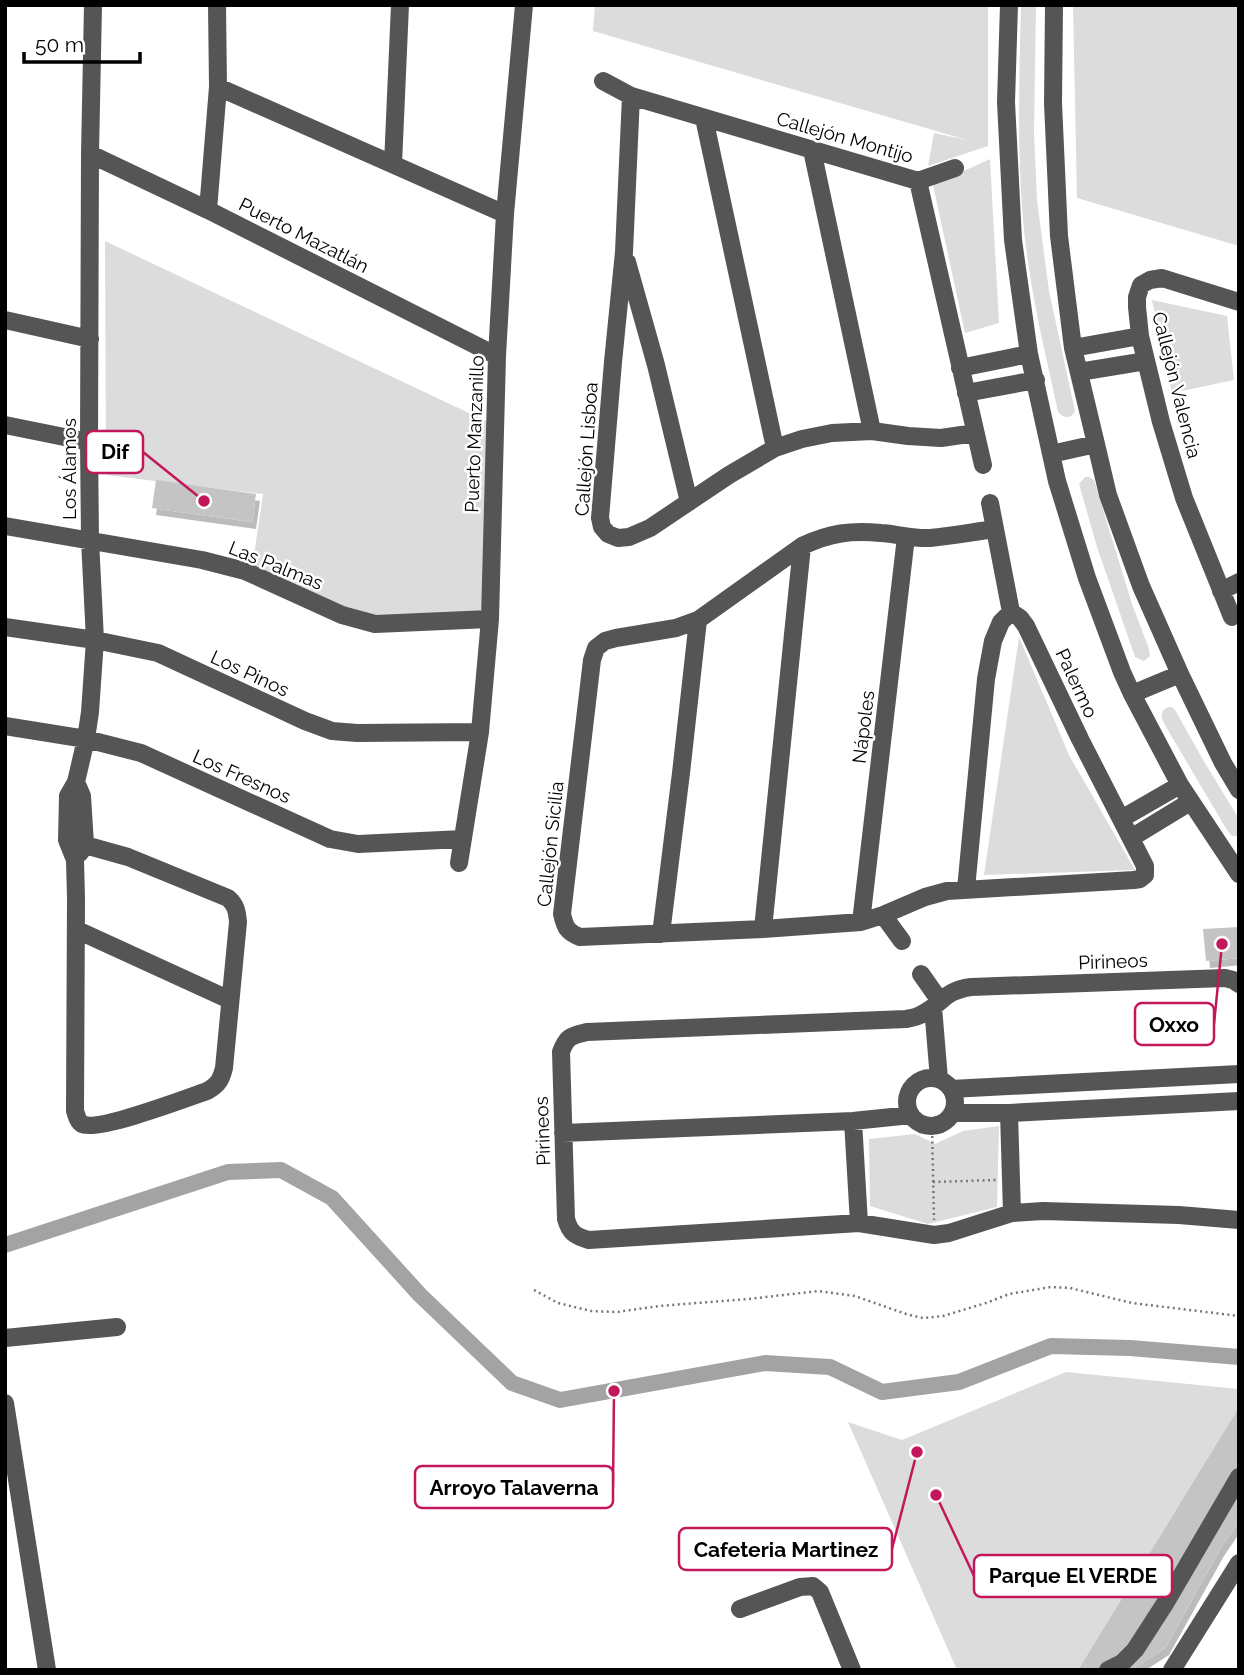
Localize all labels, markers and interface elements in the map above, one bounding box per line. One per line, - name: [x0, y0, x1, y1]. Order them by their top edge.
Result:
- scale bar: [24, 21, 140, 65]
- text: 50 m: [35, 32, 84, 57]
- street label: Callejón Montijo: [774, 107, 916, 167]
- street label: Puerto Mazatlán: [235, 193, 373, 277]
- street label: Callejón Valencia: [1148, 309, 1206, 461]
- street label: Puerto Manzanillo: [460, 355, 488, 513]
- street label: Callejón Lisboa: [570, 381, 602, 517]
- street label: Los Álamos: [58, 418, 80, 520]
- callout: Dif: [86, 431, 143, 473]
- text: Dif: [101, 439, 130, 464]
- street label: Las Palmas: [226, 536, 326, 594]
- street label: Los Pinos: [207, 645, 293, 701]
- street label: Palermo: [1051, 645, 1103, 721]
- street label: Nápoles: [848, 689, 878, 765]
- street label: Los Fresnos: [190, 745, 294, 807]
- street label: Callejón Sicilia: [532, 780, 568, 908]
- street label: Pirineos: [1078, 949, 1148, 973]
- callout: Oxxo: [1135, 1003, 1214, 1045]
- text: Oxxo: [1149, 1012, 1199, 1037]
- street label: Pirineos: [530, 1096, 554, 1166]
- callout: Arroyo Talaverna: [415, 1466, 613, 1508]
- text: Arroyo Talaverna: [429, 1475, 599, 1500]
- callout: Cafeteria Martinez: [679, 1528, 892, 1570]
- text: Cafeteria Martinez: [694, 1537, 878, 1562]
- callout: Parque El VERDE: [974, 1555, 1172, 1597]
- text: Parque El VERDE: [989, 1563, 1157, 1588]

